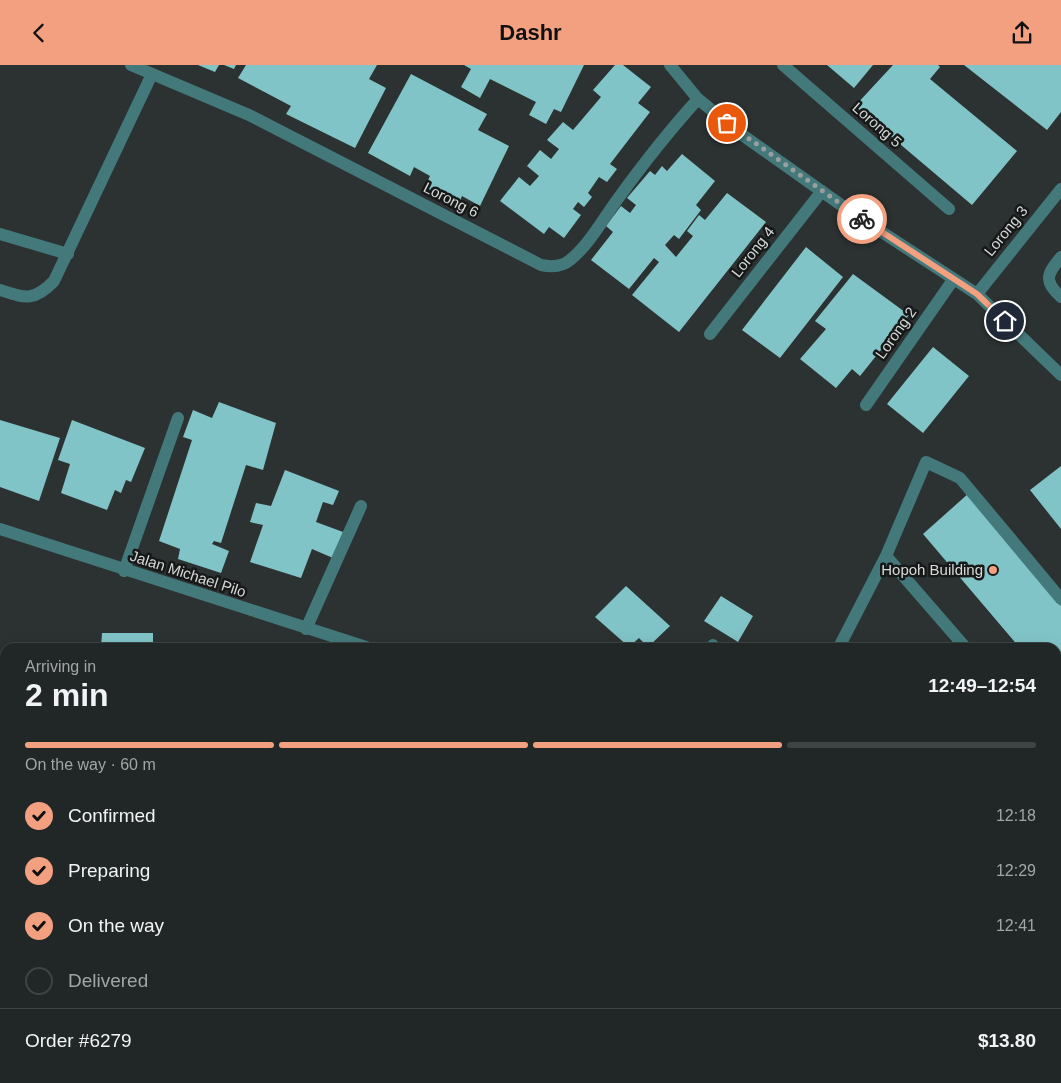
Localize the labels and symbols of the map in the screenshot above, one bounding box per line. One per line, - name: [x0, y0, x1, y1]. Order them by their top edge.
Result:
- street label: Lorong 5: [849, 99, 905, 150]
- pin: [706, 102, 748, 144]
- street label: Lorong 6: [421, 179, 481, 221]
- courier: [837, 194, 887, 244]
- street label: Lorong 3: [980, 202, 1031, 259]
- street label: Lorong 4: [728, 223, 778, 280]
- pin: [984, 300, 1026, 342]
- street label: Lorong 2: [872, 304, 920, 362]
- street label: Jalan Michael Pilo: [128, 547, 248, 600]
- place label: Hopoh Building: [881, 561, 983, 578]
- marker: Hopoh Building: [987, 564, 999, 576]

